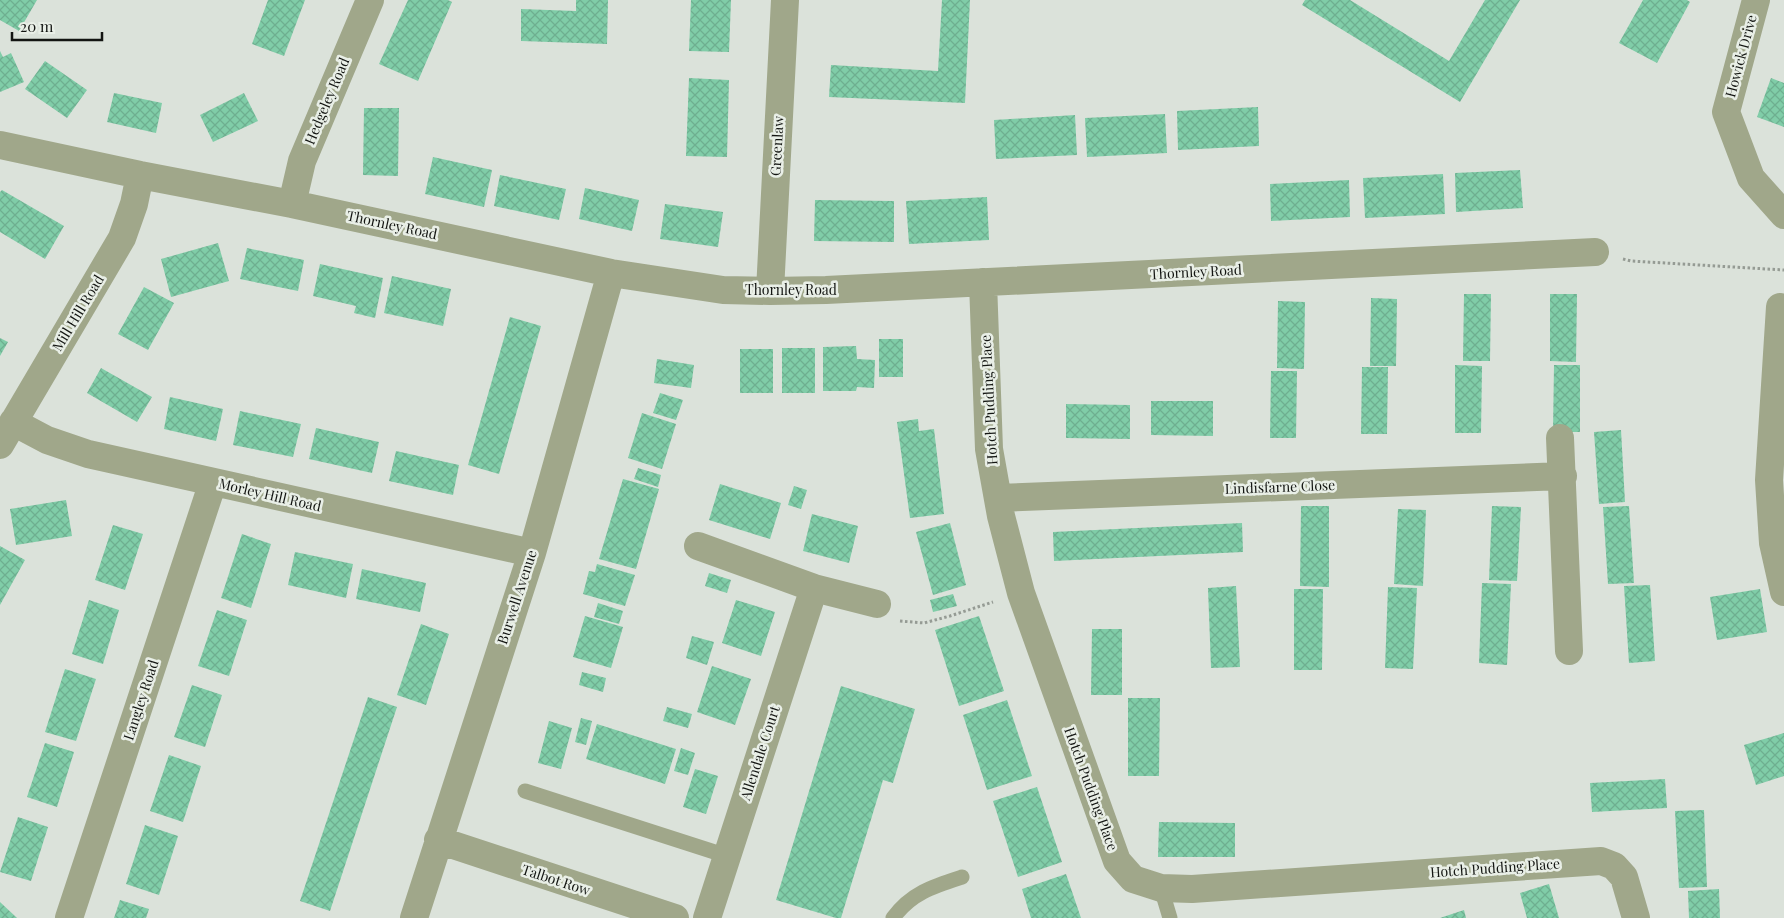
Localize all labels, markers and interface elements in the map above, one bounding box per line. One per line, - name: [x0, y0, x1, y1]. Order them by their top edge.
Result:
- scale bar: [12, 10, 102, 42]
- street label: Howick Drive: [1720, 12, 1761, 99]
- text: 20 m: [20, 16, 54, 36]
- street label: Hedgeley Road: [300, 54, 353, 147]
- street label: Greenlaw: [765, 115, 788, 176]
- street label: Thornley Road: [345, 206, 439, 243]
- street label: Thornley Road: [1150, 260, 1242, 283]
- street label: Mill Hill Road: [47, 271, 108, 354]
- street label: Thornley Road: [745, 280, 837, 299]
- street label: Hotch Pudding Place: [976, 335, 1001, 466]
- street label: Morley Hill Road: [217, 473, 323, 516]
- street label: Lindisfarne Close: [1224, 475, 1336, 498]
- street label: Burwell Avenue: [492, 547, 541, 646]
- street label: Langley Road: [119, 657, 162, 743]
- street label: Allendale Court: [735, 702, 784, 803]
- street label: Hotch Pudding Place: [1060, 724, 1123, 853]
- street label: Hotch Pudding Place: [1429, 853, 1561, 882]
- street label: Talbot Row: [520, 860, 593, 900]

